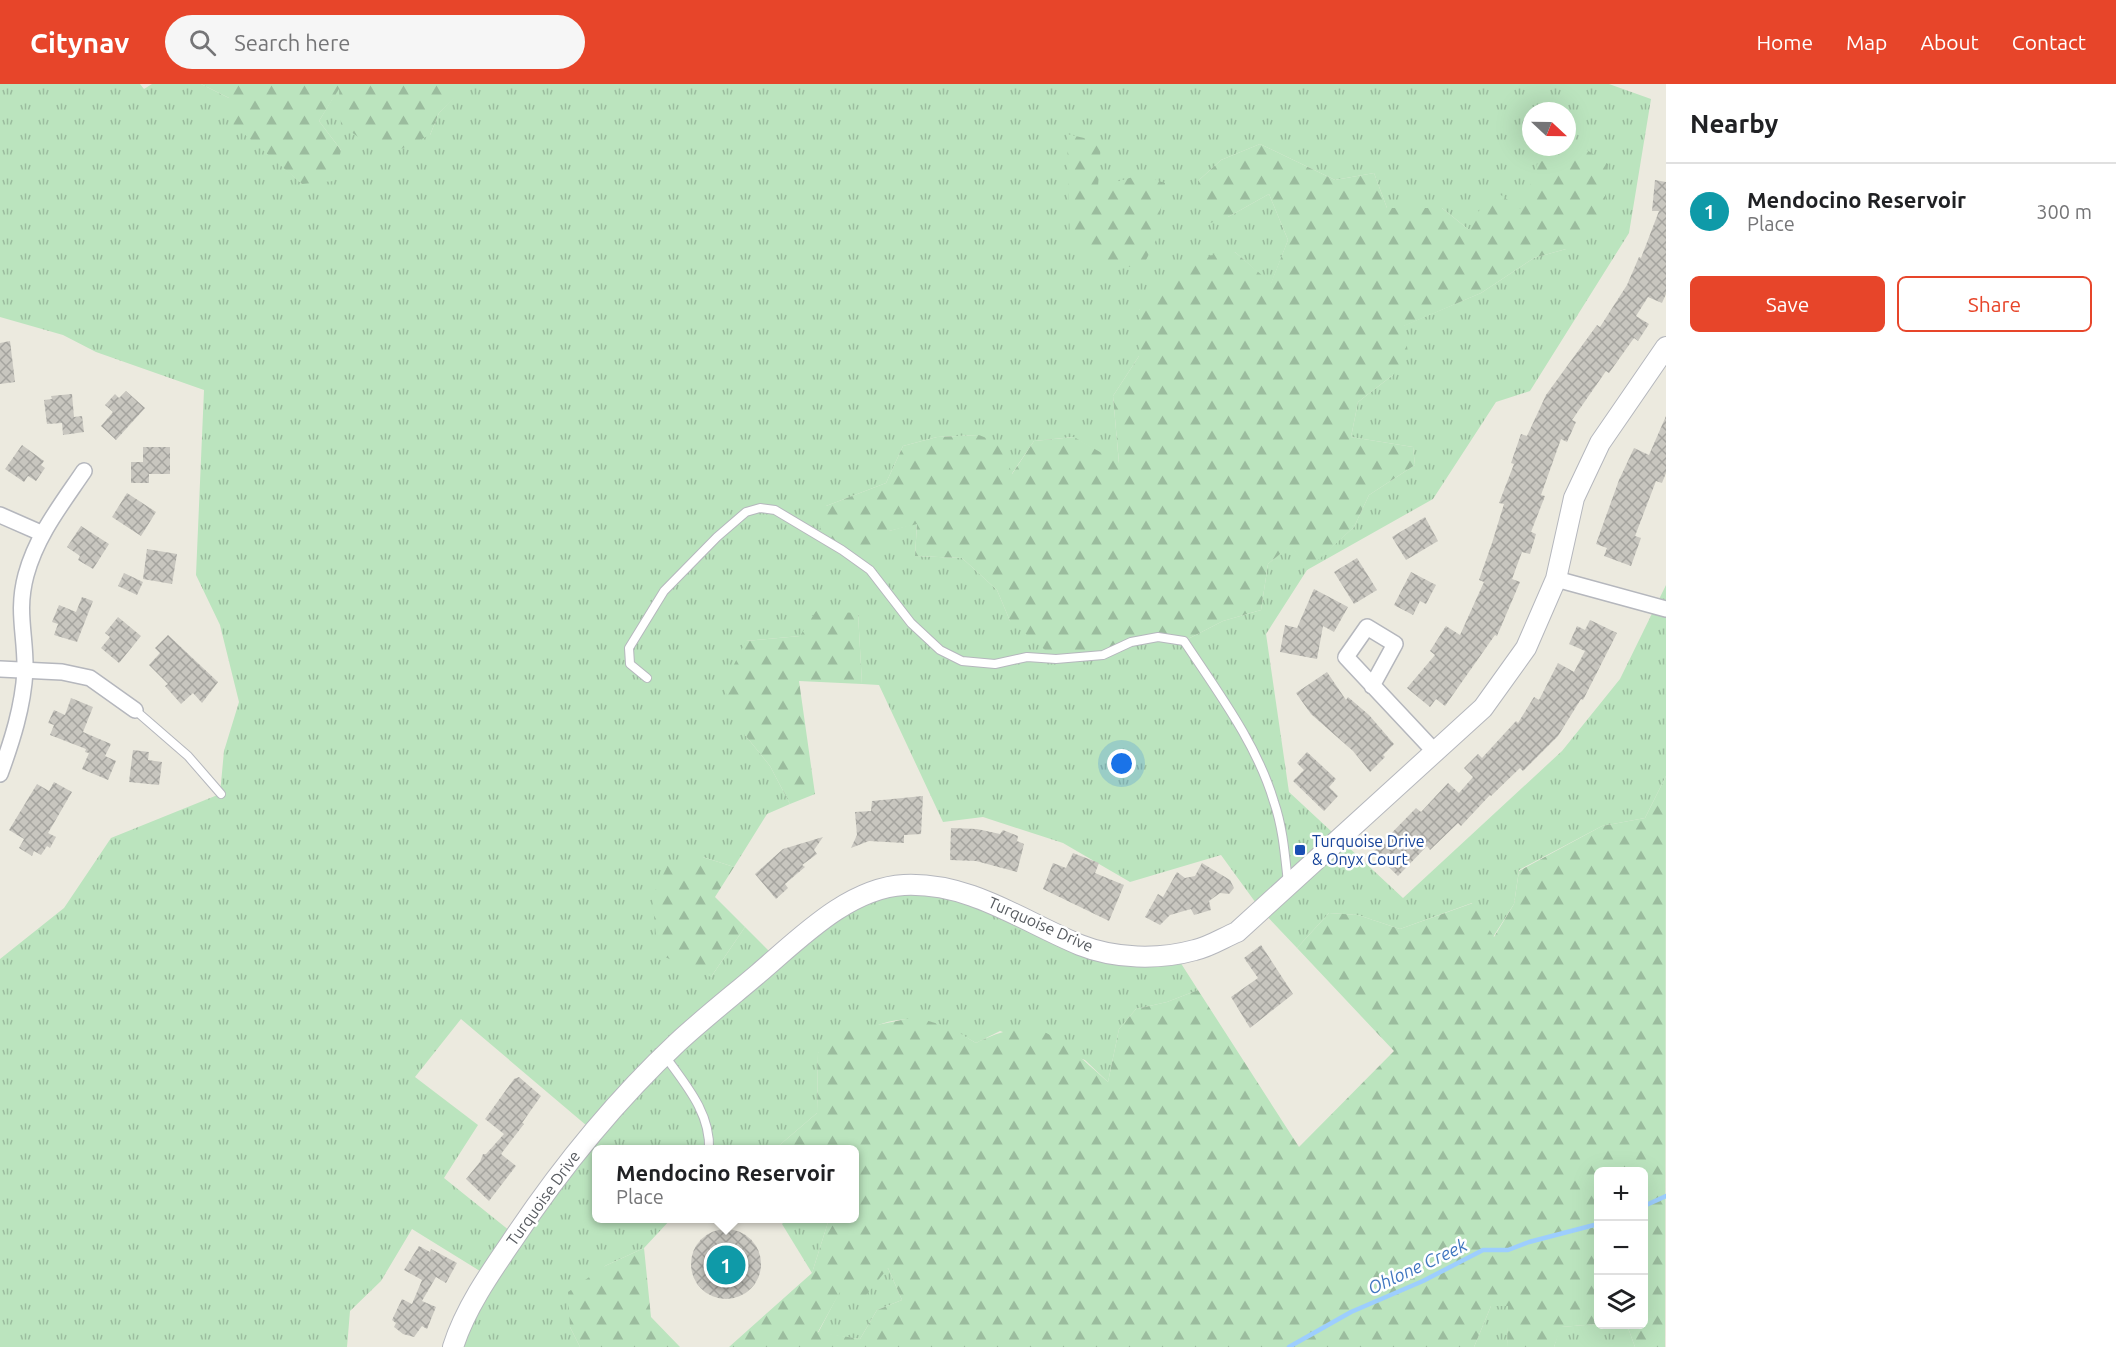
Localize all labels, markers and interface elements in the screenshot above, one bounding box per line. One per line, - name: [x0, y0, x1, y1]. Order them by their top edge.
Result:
- search box: [165, 15, 585, 69]
- icon: search: [186, 26, 219, 59]
- text: Citynav: [30, 27, 129, 58]
- text: Search here: [234, 30, 350, 55]
- text: Home: [1756, 30, 1813, 54]
- text: Map: [1846, 30, 1887, 54]
- text: About: [1920, 30, 1979, 54]
- text: Contact: [2012, 30, 2086, 54]
- north arrow: [1522, 102, 1576, 156]
- text: Nearby: [1690, 109, 1778, 138]
- text: Mendocino Reservoir: [1747, 187, 1966, 212]
- text: 1: [1704, 200, 1715, 223]
- text: 300 m: [2036, 200, 2092, 223]
- text: Place: [1747, 212, 1795, 235]
- button: Save: [1690, 276, 1885, 332]
- button: Share: [1897, 276, 2092, 332]
- your location: [1107, 749, 1136, 778]
- place label: Turquoise Drive & Onyx Court: [1312, 832, 1425, 868]
- marker: Turquoise Drive & Onyx Court: [1293, 843, 1307, 857]
- street label: Turquoise Drive: [986, 893, 1096, 955]
- popup: [592, 1145, 859, 1223]
- street label: Turquoise Drive: [503, 1147, 583, 1249]
- text: Mendocino Reservoir: [616, 1160, 835, 1185]
- map controls: [1594, 1167, 1648, 1329]
- button: +: [1594, 1167, 1648, 1221]
- text: Place: [616, 1185, 664, 1208]
- button: −: [1594, 1221, 1648, 1275]
- water label: Ohlone Creek: [1364, 1234, 1470, 1298]
- pin: 1: [706, 1242, 746, 1288]
- button: layers: [1594, 1275, 1648, 1329]

